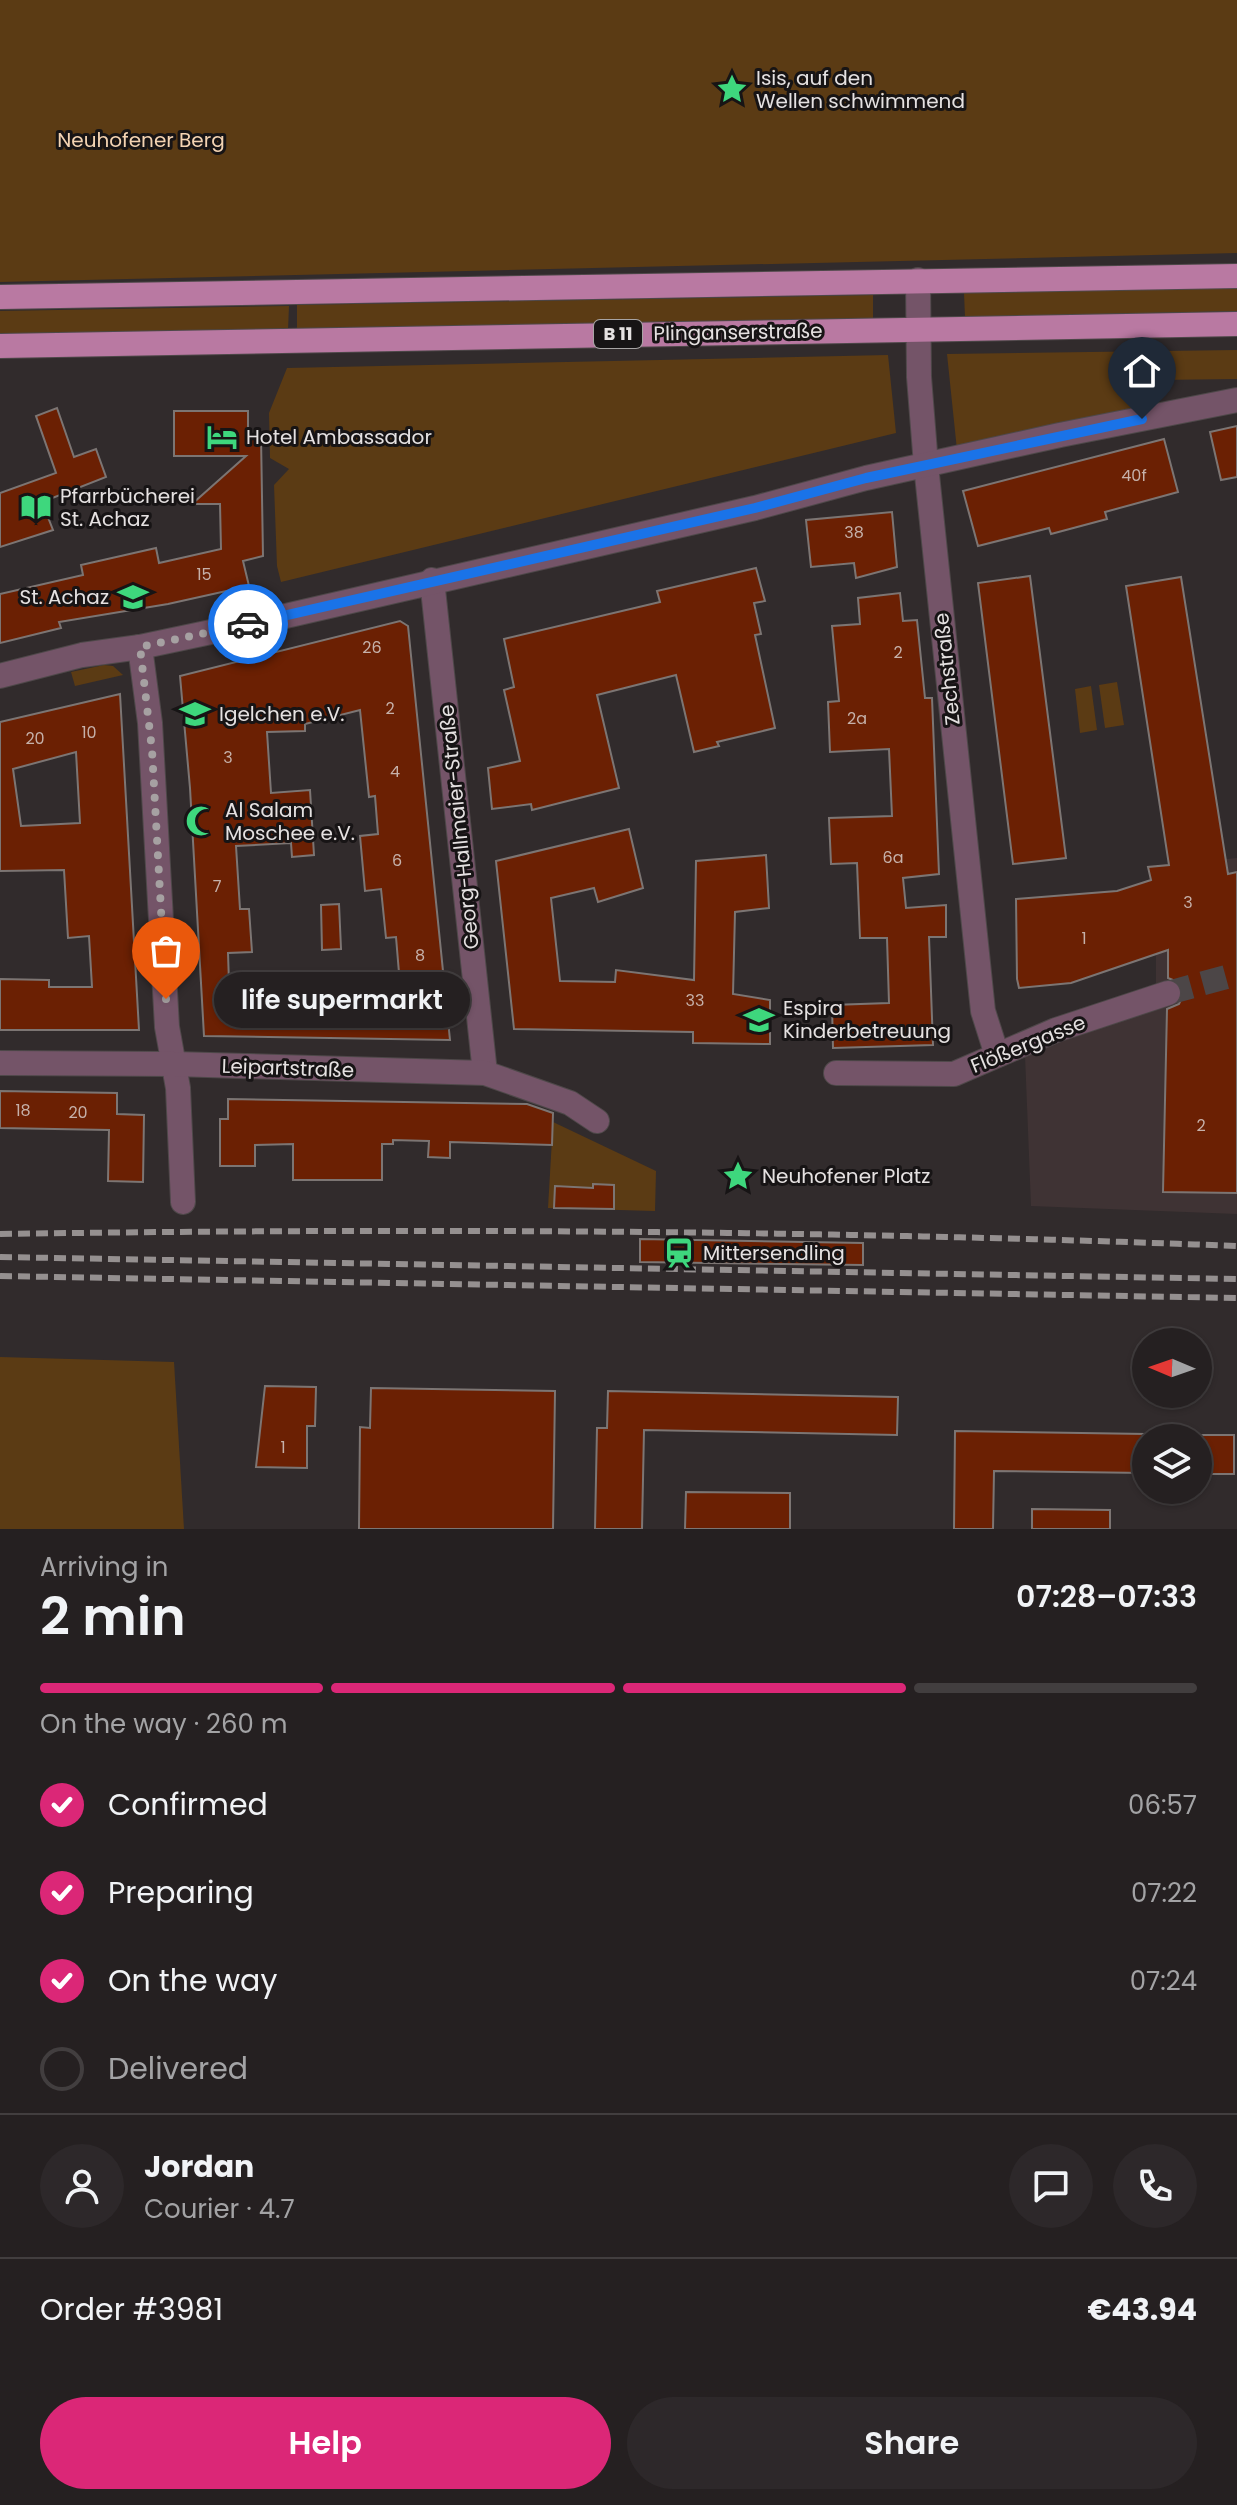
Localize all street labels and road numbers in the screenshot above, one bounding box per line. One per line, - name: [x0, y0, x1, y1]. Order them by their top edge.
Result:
- street label: Plinganserstraße: [653, 317, 823, 347]
- road number: B 11: [594, 320, 642, 348]
- street label: Zechstraße: [927, 611, 967, 727]
- street label: Georg-Hallmaier-Straße: [432, 703, 486, 951]
- street label: Flößergasse: [966, 1008, 1090, 1080]
- street label: Leipartstraße: [221, 1052, 355, 1084]

